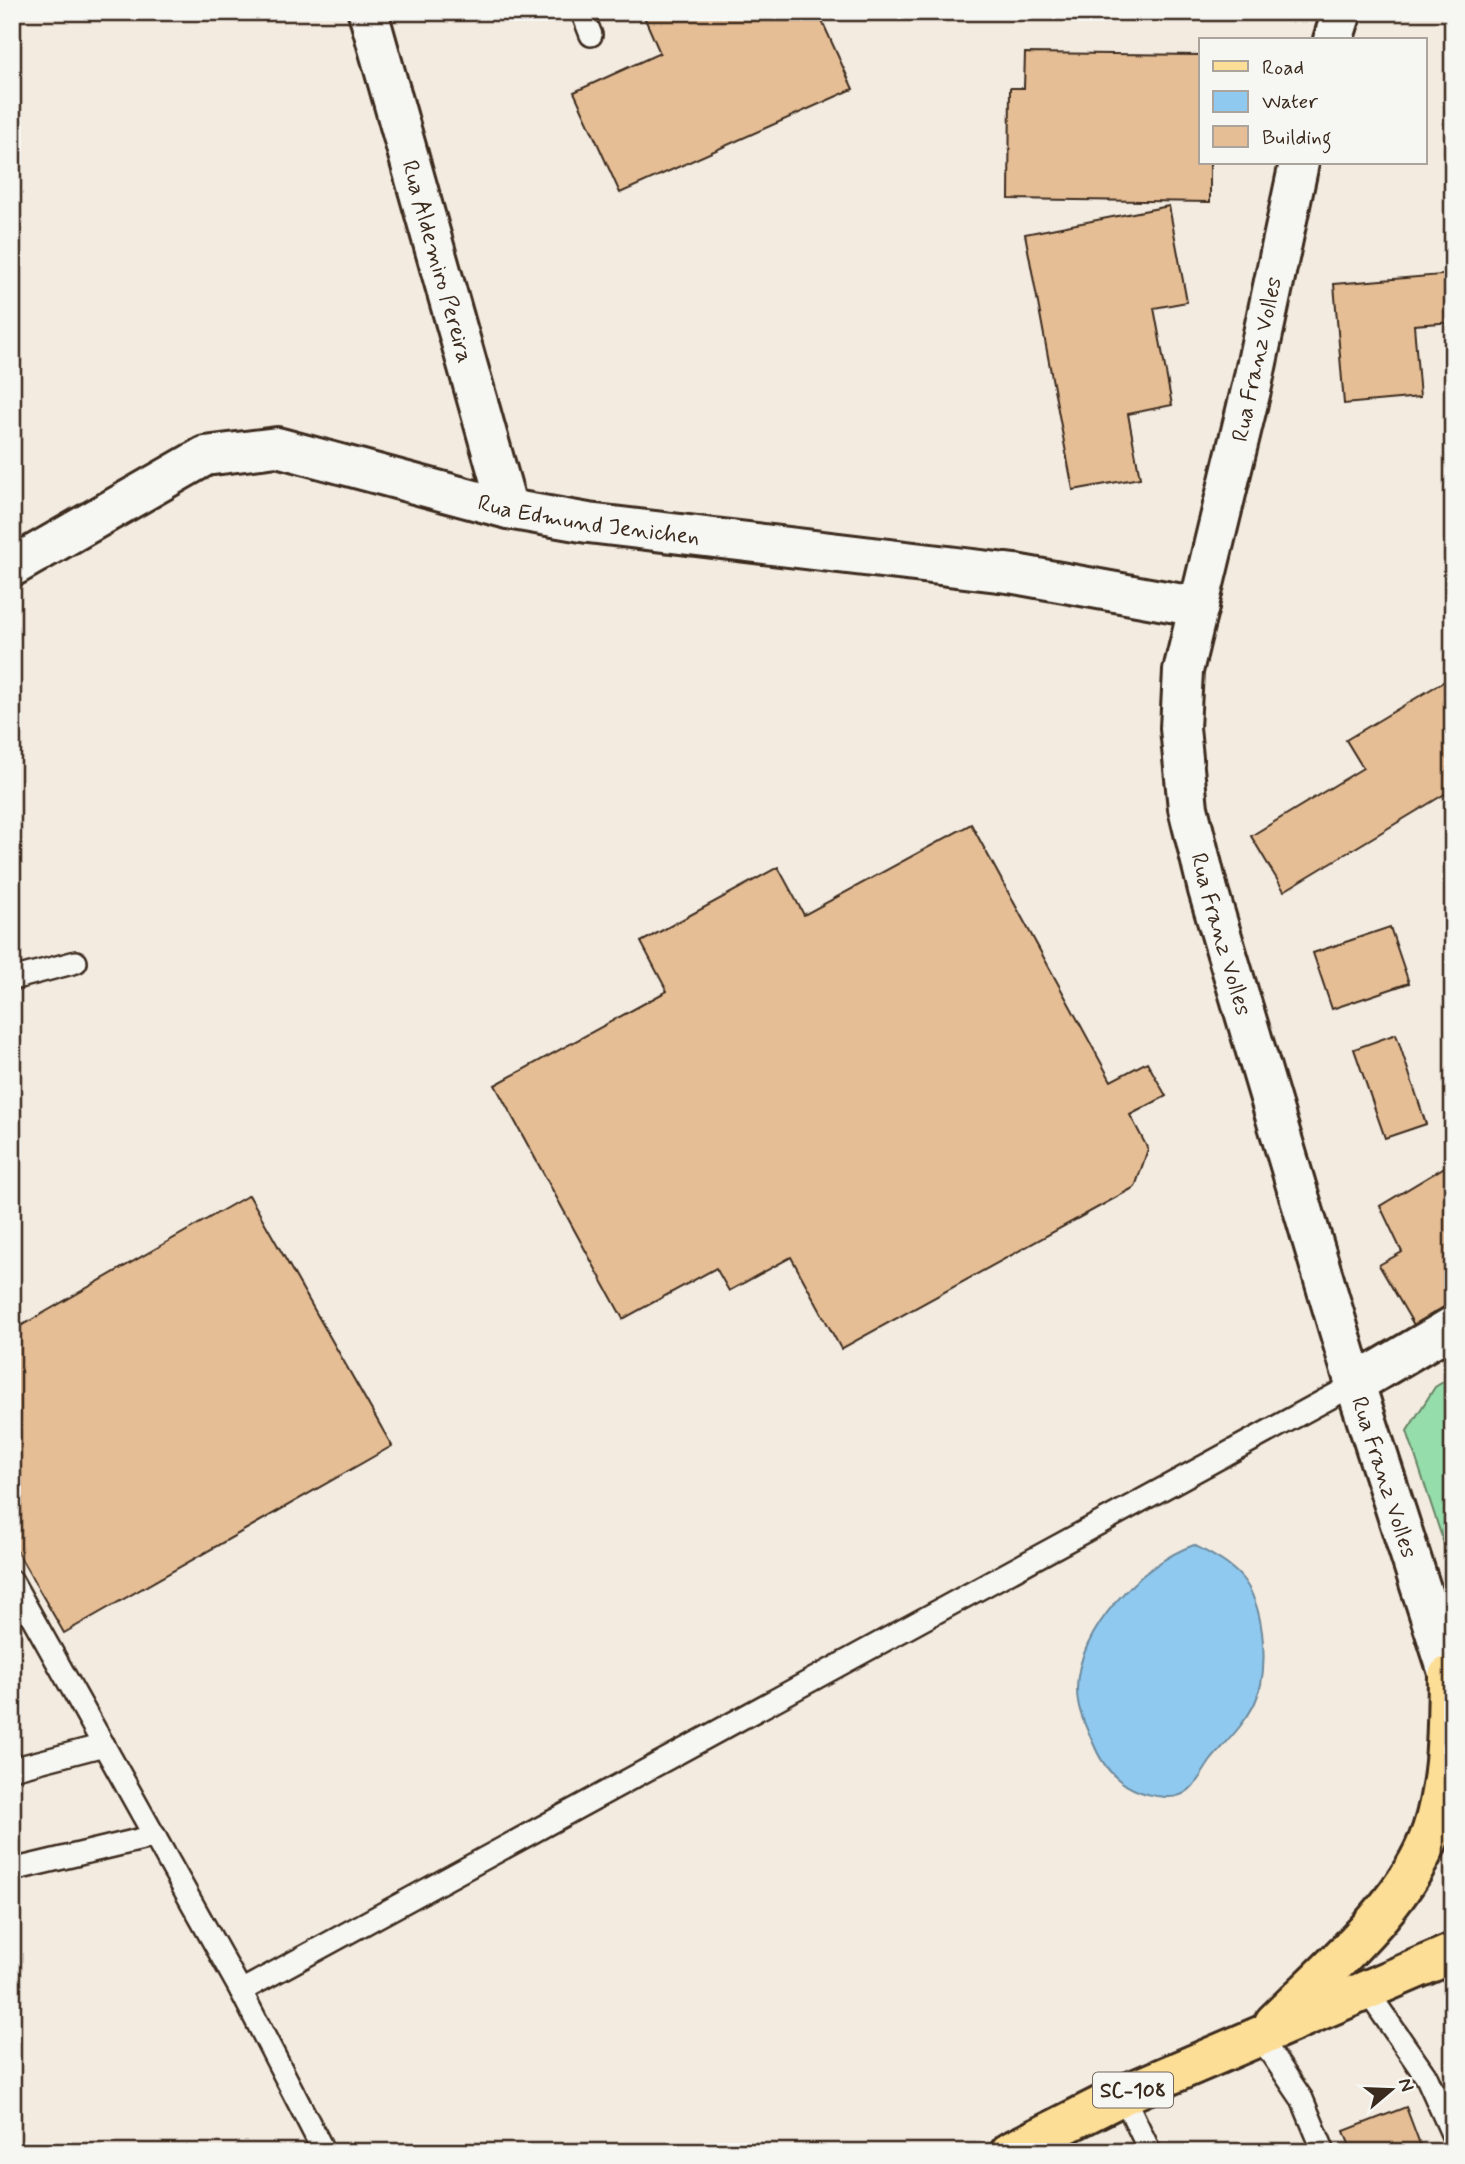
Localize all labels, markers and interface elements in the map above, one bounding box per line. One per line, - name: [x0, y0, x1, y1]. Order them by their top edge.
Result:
- legend: [1199, 38, 1426, 164]
- text: Road: [1262, 54, 1304, 82]
- text: Water: [1262, 88, 1318, 116]
- text: Building: [1262, 124, 1332, 154]
- street label: Rua Aldemiro Pereira: [393, 157, 479, 367]
- street label: Rua Franz Volles: [1226, 274, 1290, 445]
- street label: Rua Edmund Jenichen: [474, 489, 701, 553]
- street label: Rua Franz Volles: [1183, 850, 1258, 1019]
- street label: Rua Franz Volles: [1343, 1393, 1423, 1562]
- north arrow: [1356, 2056, 1426, 2126]
- road number: SC-108: [1093, 2072, 1173, 2108]
- text: N: [1392, 2075, 1420, 2095]

